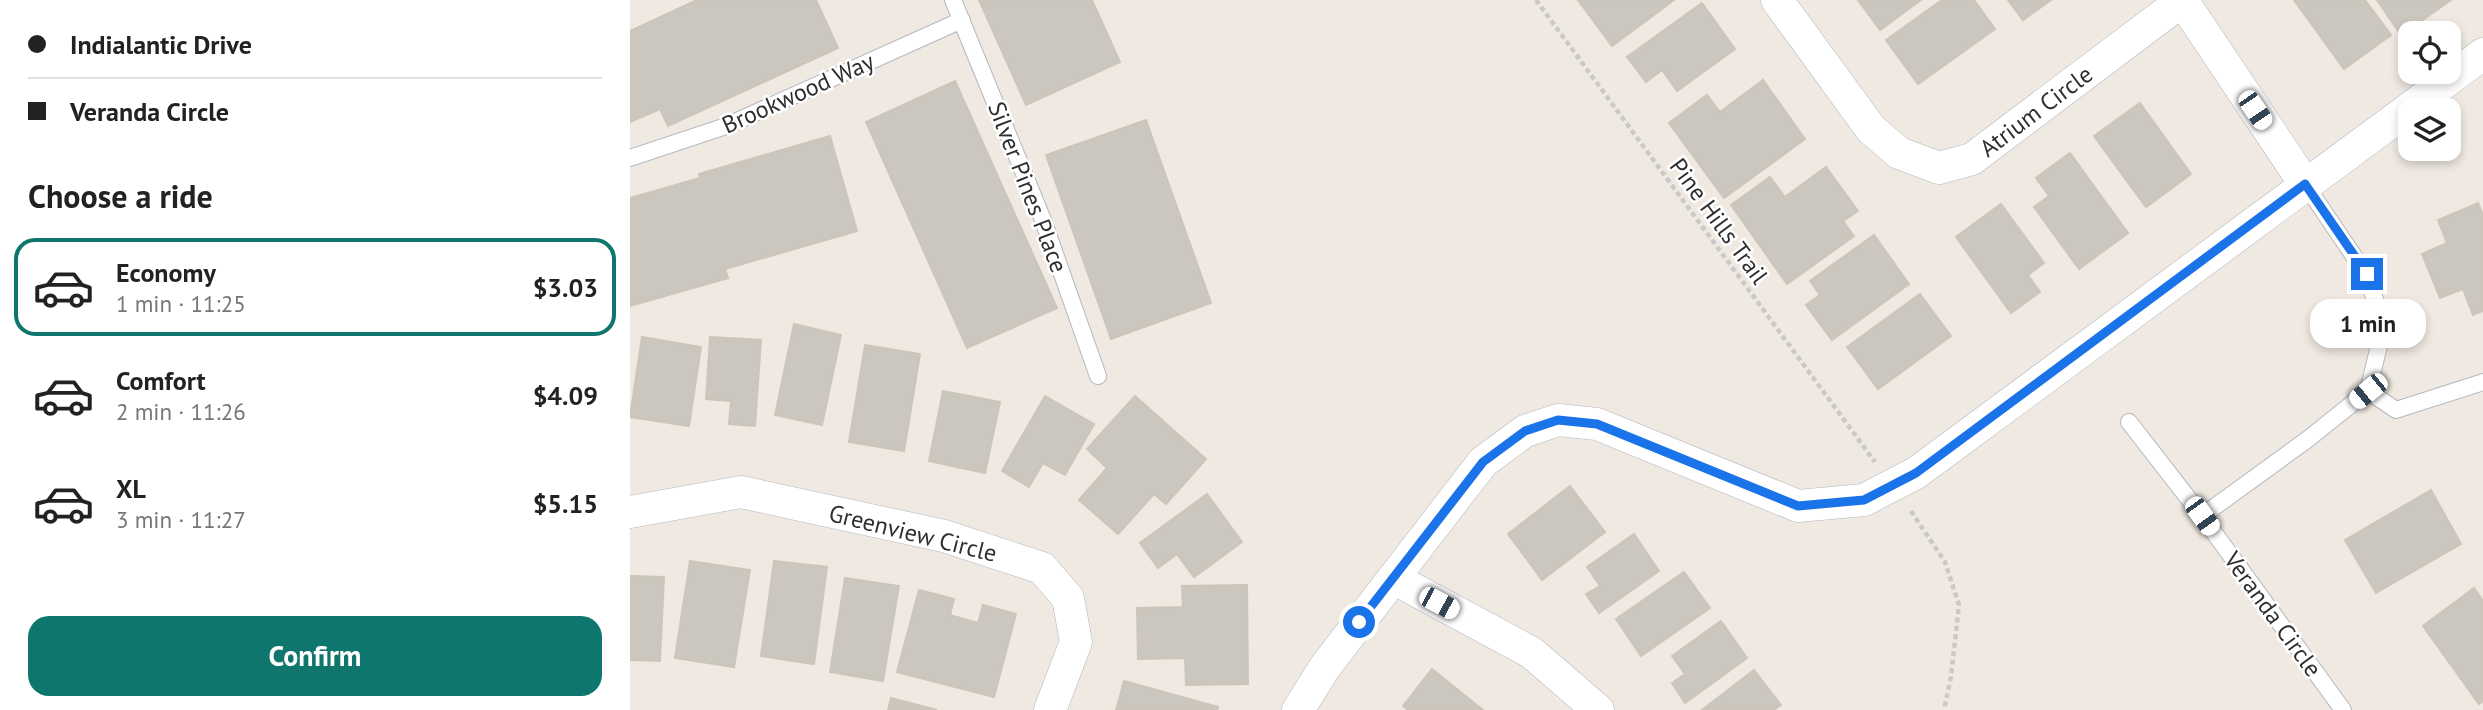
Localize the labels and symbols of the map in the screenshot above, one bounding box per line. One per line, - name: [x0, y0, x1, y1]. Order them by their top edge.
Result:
- street label: Brookwood Way: [717, 46, 879, 140]
- street label: Atrium Circle: [1973, 58, 2099, 164]
- car: [2235, 87, 2276, 133]
- street label: Silver Pines Place: [981, 97, 1075, 277]
- street label: Pine Hills Trail: [1663, 152, 1775, 290]
- route end: [2351, 258, 2383, 290]
- callout: 1 min: [2309, 298, 2425, 348]
- car: [2346, 370, 2391, 412]
- car: [2182, 493, 2223, 539]
- street label: Greenview Circle: [826, 497, 1000, 569]
- street label: Veranda Circle: [2217, 545, 2329, 683]
- car: [1416, 584, 1463, 622]
- route start: [1343, 606, 1375, 638]

